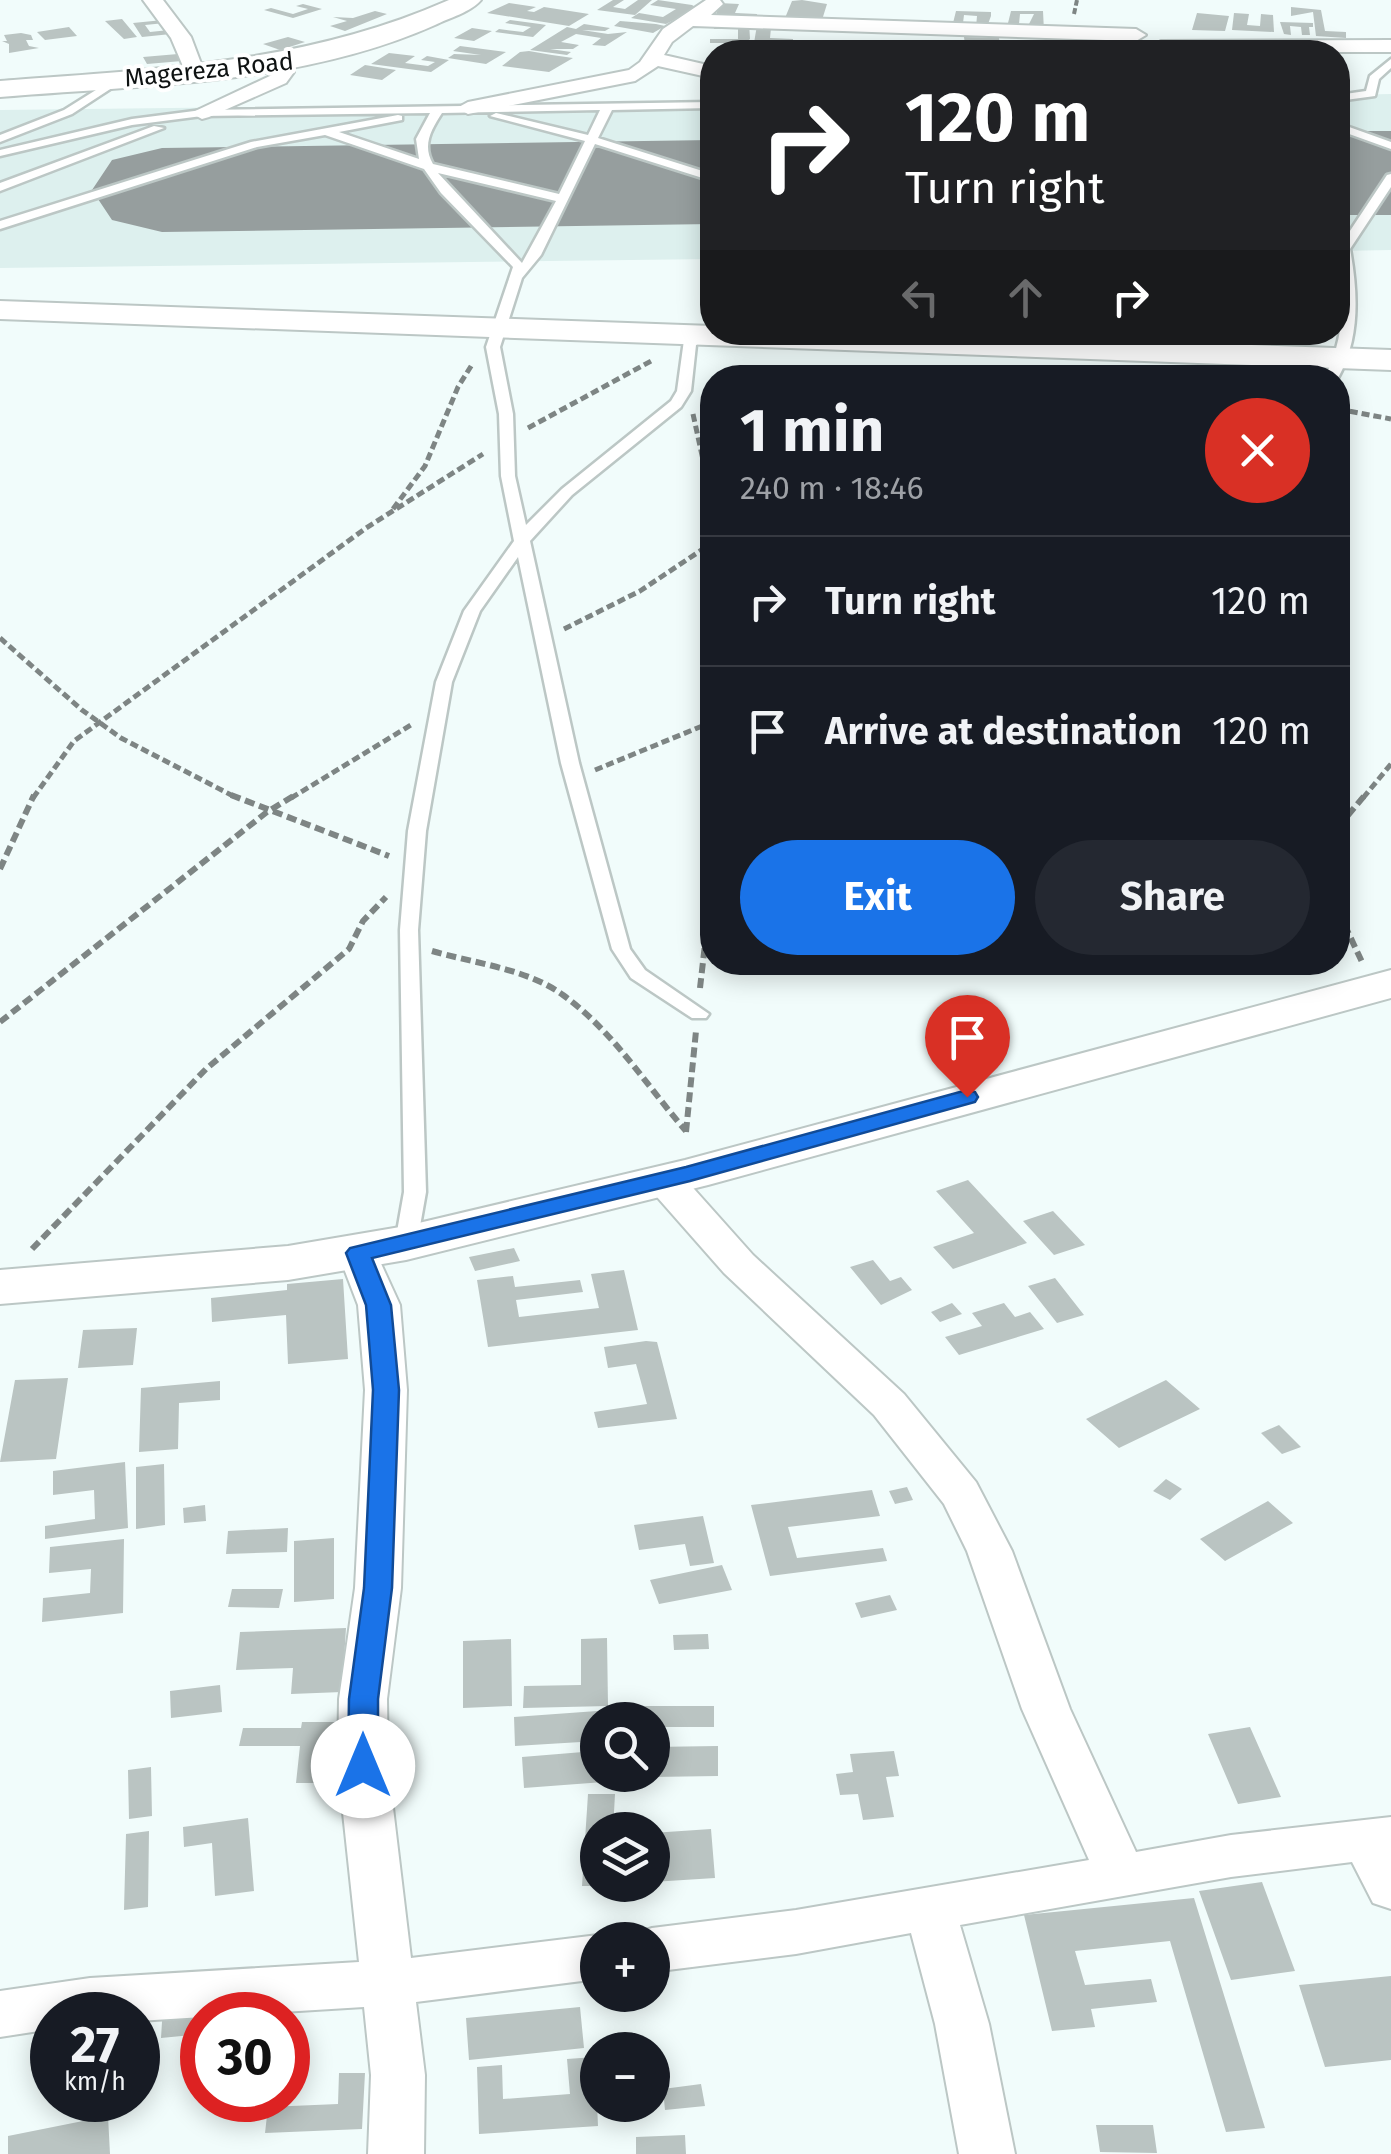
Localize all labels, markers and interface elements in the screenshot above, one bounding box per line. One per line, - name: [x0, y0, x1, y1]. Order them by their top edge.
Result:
- street label: Magereza Road: [123, 46, 295, 94]
- text: 120 m: [905, 76, 1090, 160]
- icon: right: [740, 80, 870, 210]
- text: Turn right: [905, 161, 1104, 215]
- icon: left: [893, 270, 948, 325]
- icon: ahead: [998, 270, 1053, 325]
- icon: right: [1103, 270, 1158, 325]
- text: 1 min: [740, 395, 884, 467]
- button: close: [1205, 398, 1310, 503]
- text: 240 m · 18:46: [740, 469, 924, 507]
- icon: right: [740, 574, 795, 629]
- text: Turn right: [825, 578, 995, 624]
- text: 120 m: [1211, 578, 1310, 624]
- icon: arrive: [740, 704, 795, 759]
- text: Arrive at destination: [825, 708, 1182, 754]
- text: 120 m: [1212, 708, 1311, 754]
- button: Exit: [740, 840, 1015, 955]
- button: Share: [1035, 840, 1310, 955]
- pin: [925, 995, 1010, 1098]
- icon: arrive: [940, 1010, 995, 1065]
- map controls: [580, 1702, 670, 2122]
- button: search: [580, 1702, 670, 1792]
- position arrow: [311, 1714, 415, 1818]
- button: layers: [580, 1812, 670, 1902]
- button: +: [580, 1922, 670, 2012]
- speed limit sign: 30: [180, 1992, 310, 2122]
- text: 27: [71, 2015, 119, 2075]
- button: −: [580, 2032, 670, 2122]
- text: km/h: [64, 2067, 126, 2097]

